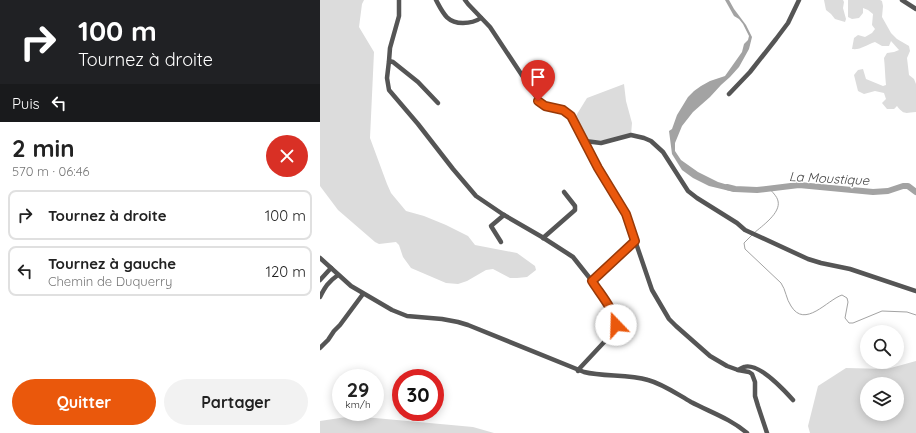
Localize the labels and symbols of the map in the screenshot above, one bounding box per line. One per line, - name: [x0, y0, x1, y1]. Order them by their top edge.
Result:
- pin: [521, 60, 555, 101]
- water label: La Moustique: [789, 168, 870, 188]
- position arrow: [595, 304, 637, 346]
- speed limit sign: 30: [392, 369, 444, 421]

